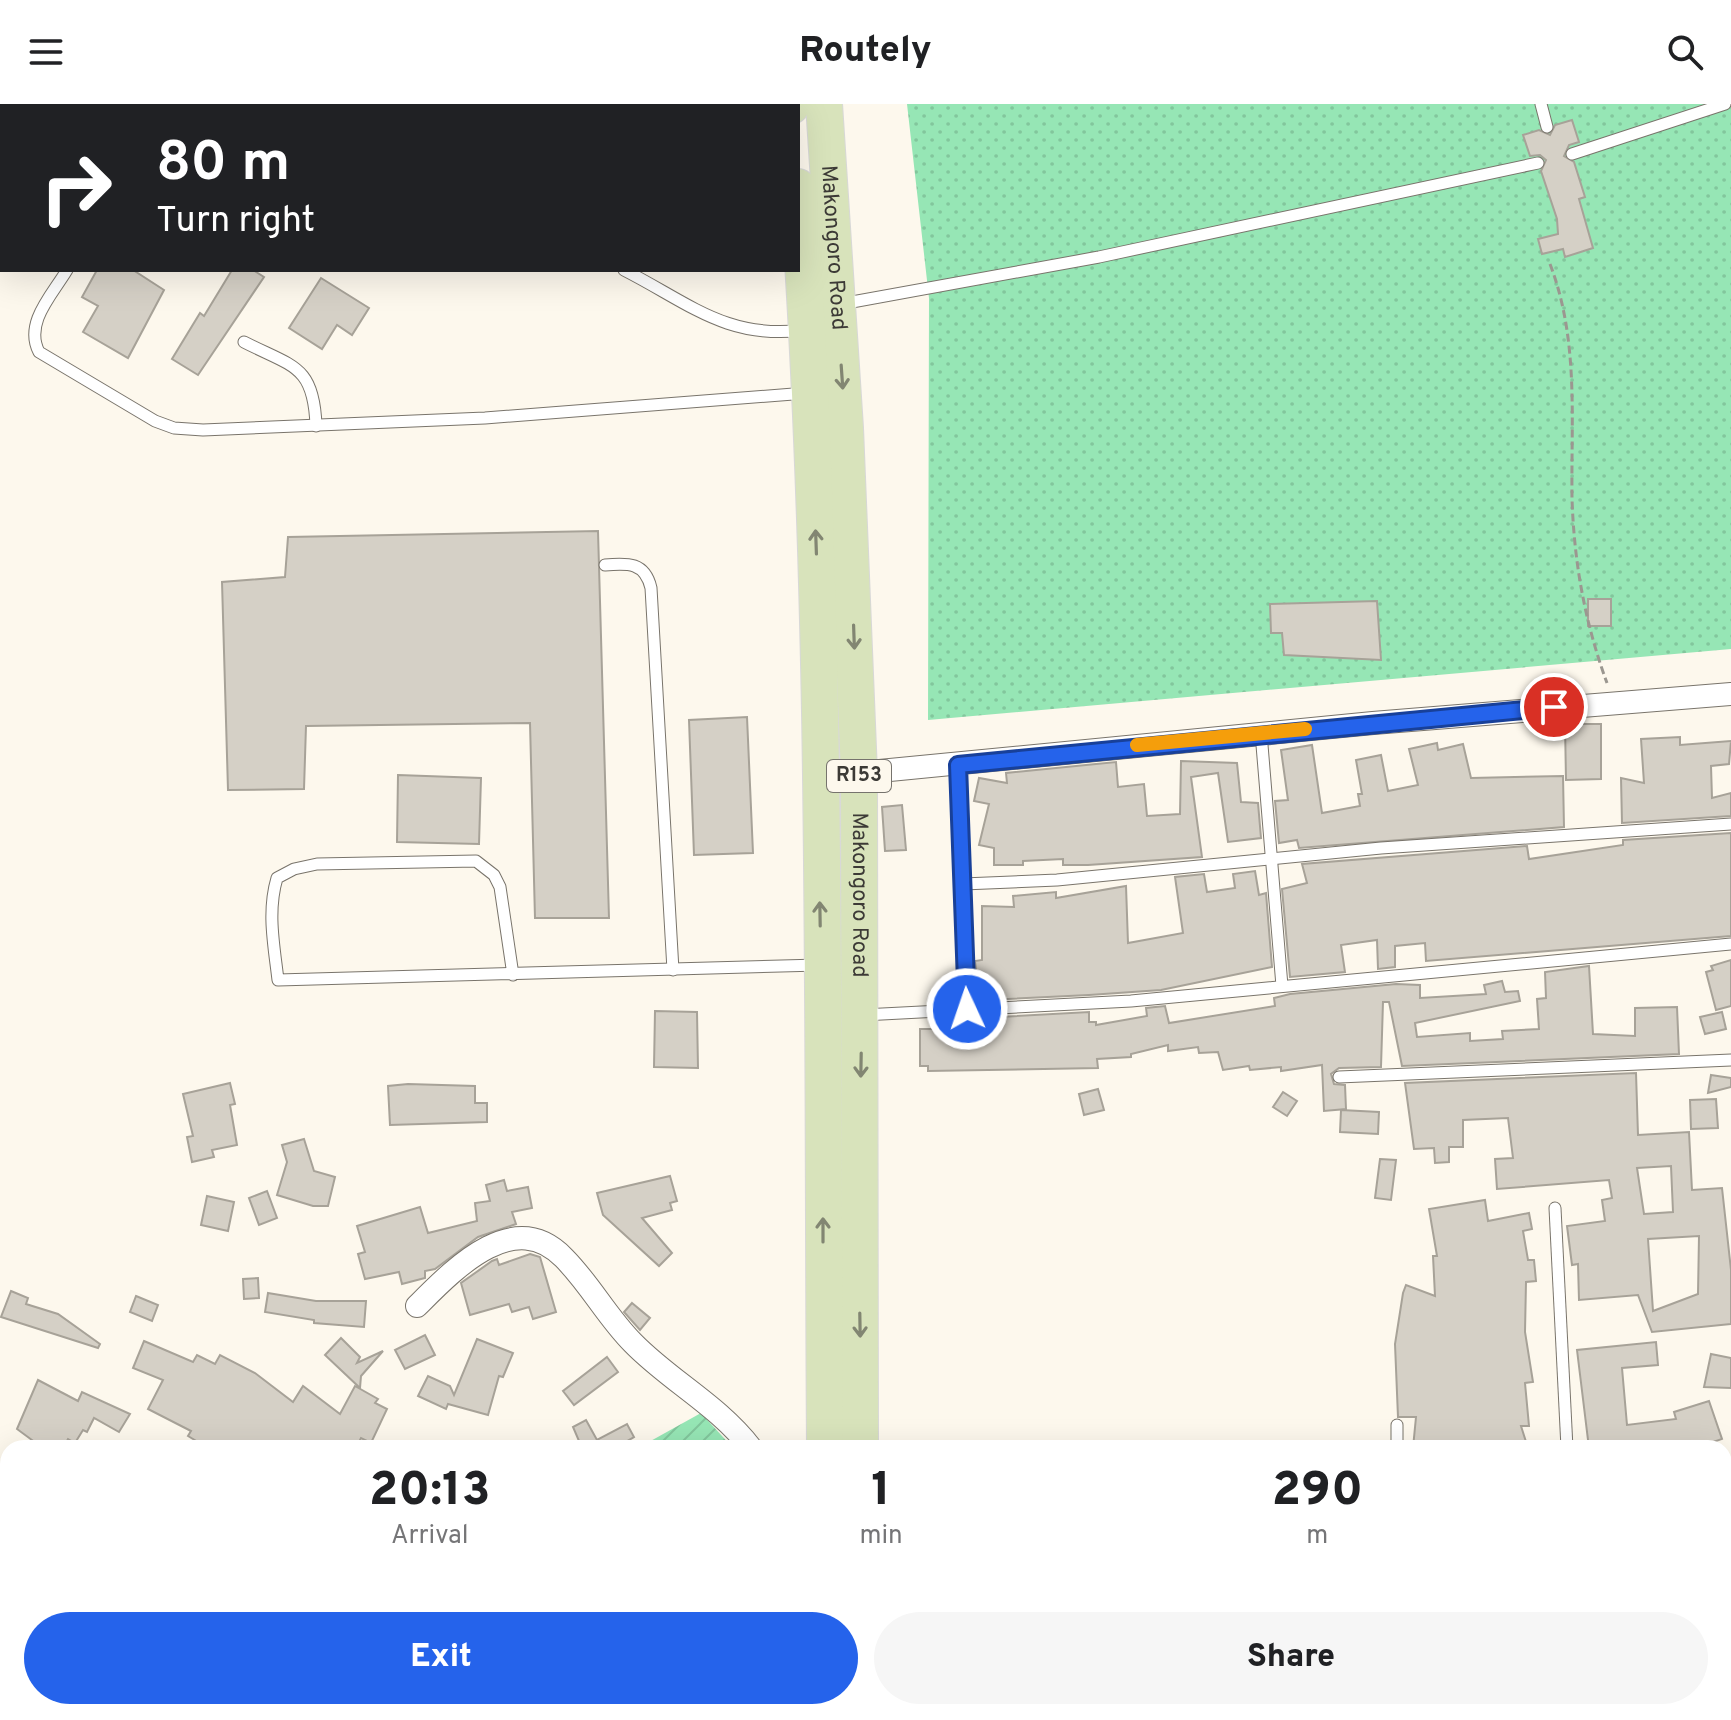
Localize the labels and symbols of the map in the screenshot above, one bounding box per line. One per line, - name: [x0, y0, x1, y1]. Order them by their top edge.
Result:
- street label: Makongoro Road: [814, 164, 852, 331]
- one-way arrow: [835, 363, 850, 390]
- one-way arrow: [808, 529, 823, 556]
- one-way arrow: [847, 623, 862, 650]
- pin: [1520, 673, 1588, 741]
- road number: R153: [827, 760, 891, 792]
- street label: Makongoro Road: [846, 812, 873, 978]
- one-way arrow: [813, 901, 828, 928]
- position arrow: [925, 967, 1009, 1051]
- one-way arrow: [853, 1051, 869, 1078]
- one-way arrow: [815, 1217, 831, 1244]
- one-way arrow: [853, 1311, 868, 1338]

